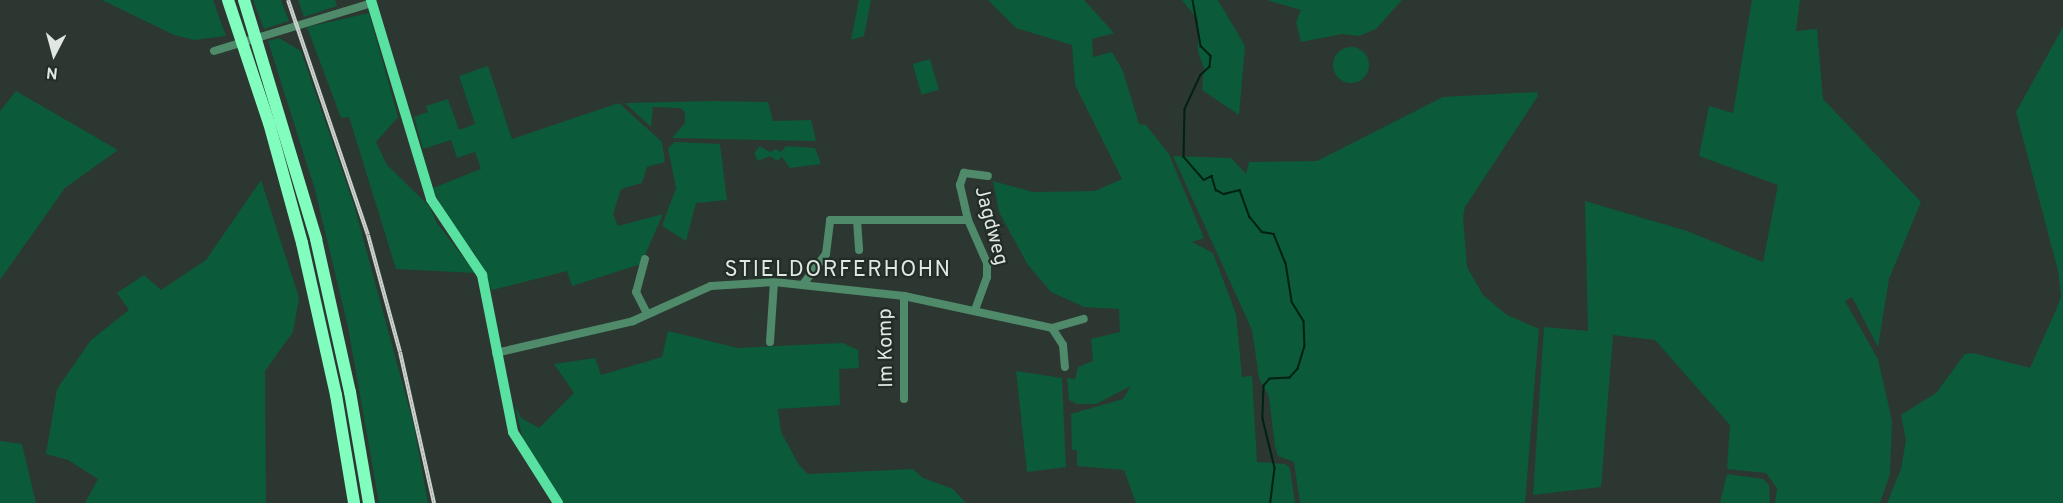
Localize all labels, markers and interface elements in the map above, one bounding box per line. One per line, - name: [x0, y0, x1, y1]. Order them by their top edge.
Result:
- north arrow: [24, 24, 84, 84]
- text: N: [45, 61, 59, 82]
- street label: Jagdweg: [968, 184, 1012, 268]
- district label: STIELDORFERHOHN: [724, 258, 952, 284]
- street label: Im Komp: [874, 308, 900, 388]

